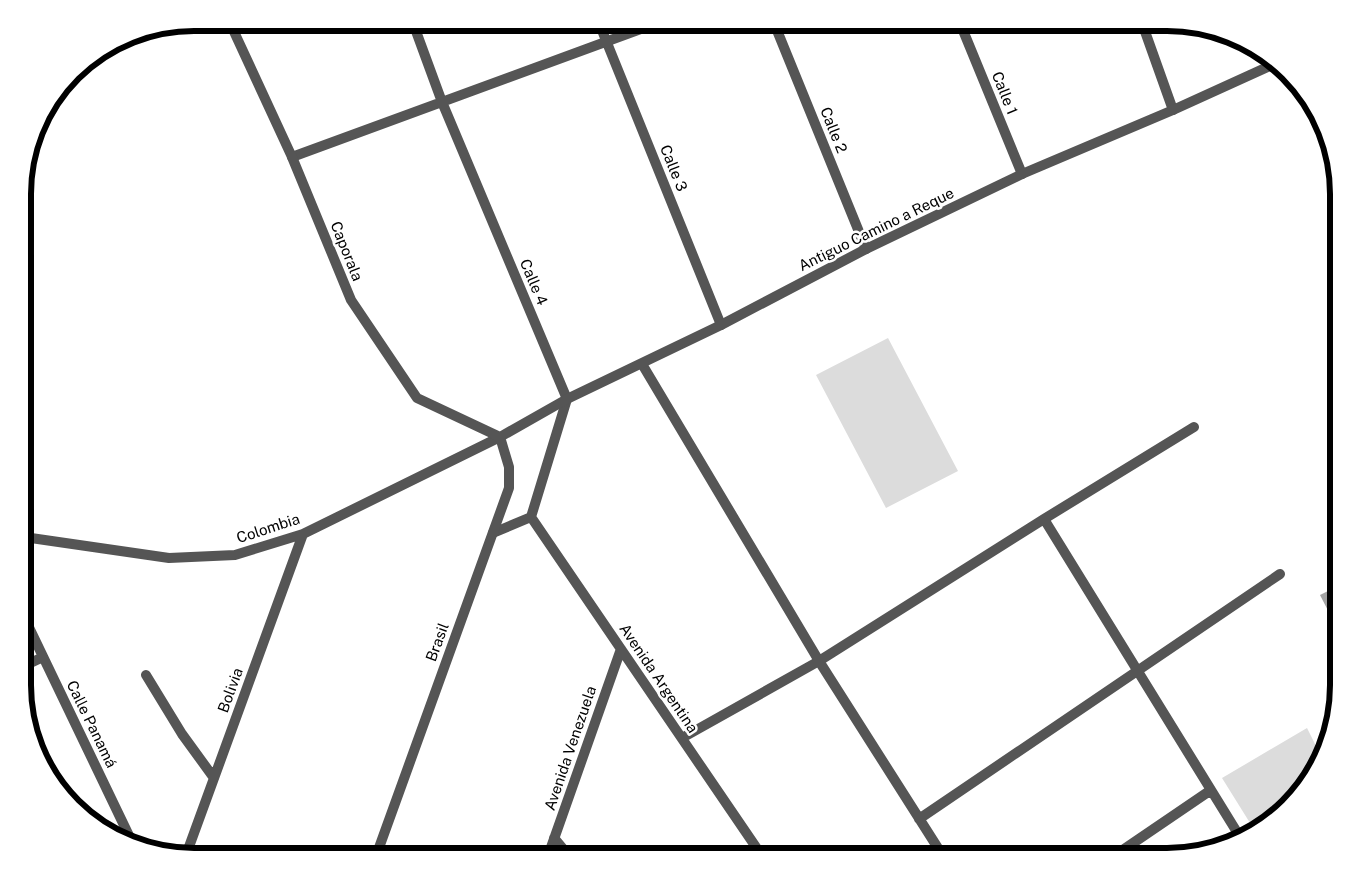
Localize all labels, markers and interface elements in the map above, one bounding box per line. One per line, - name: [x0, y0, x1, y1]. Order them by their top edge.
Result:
- street label: Calle 1: [989, 69, 1021, 117]
- street label: Calle 2: [817, 105, 851, 155]
- street label: Calle 3: [657, 142, 691, 194]
- street label: Antiguo Camino a Reque: [796, 184, 956, 274]
- street label: Caporala: [327, 219, 367, 283]
- street label: Calle 4: [517, 256, 551, 308]
- street label: Colombia: [234, 510, 302, 546]
- street label: Brasil: [422, 620, 452, 664]
- street label: Avenida Argentina: [616, 620, 702, 736]
- street label: Bolivia: [214, 665, 246, 715]
- street label: Calle Panamá: [64, 678, 120, 770]
- street label: Avenida Venezuela: [541, 683, 599, 813]

